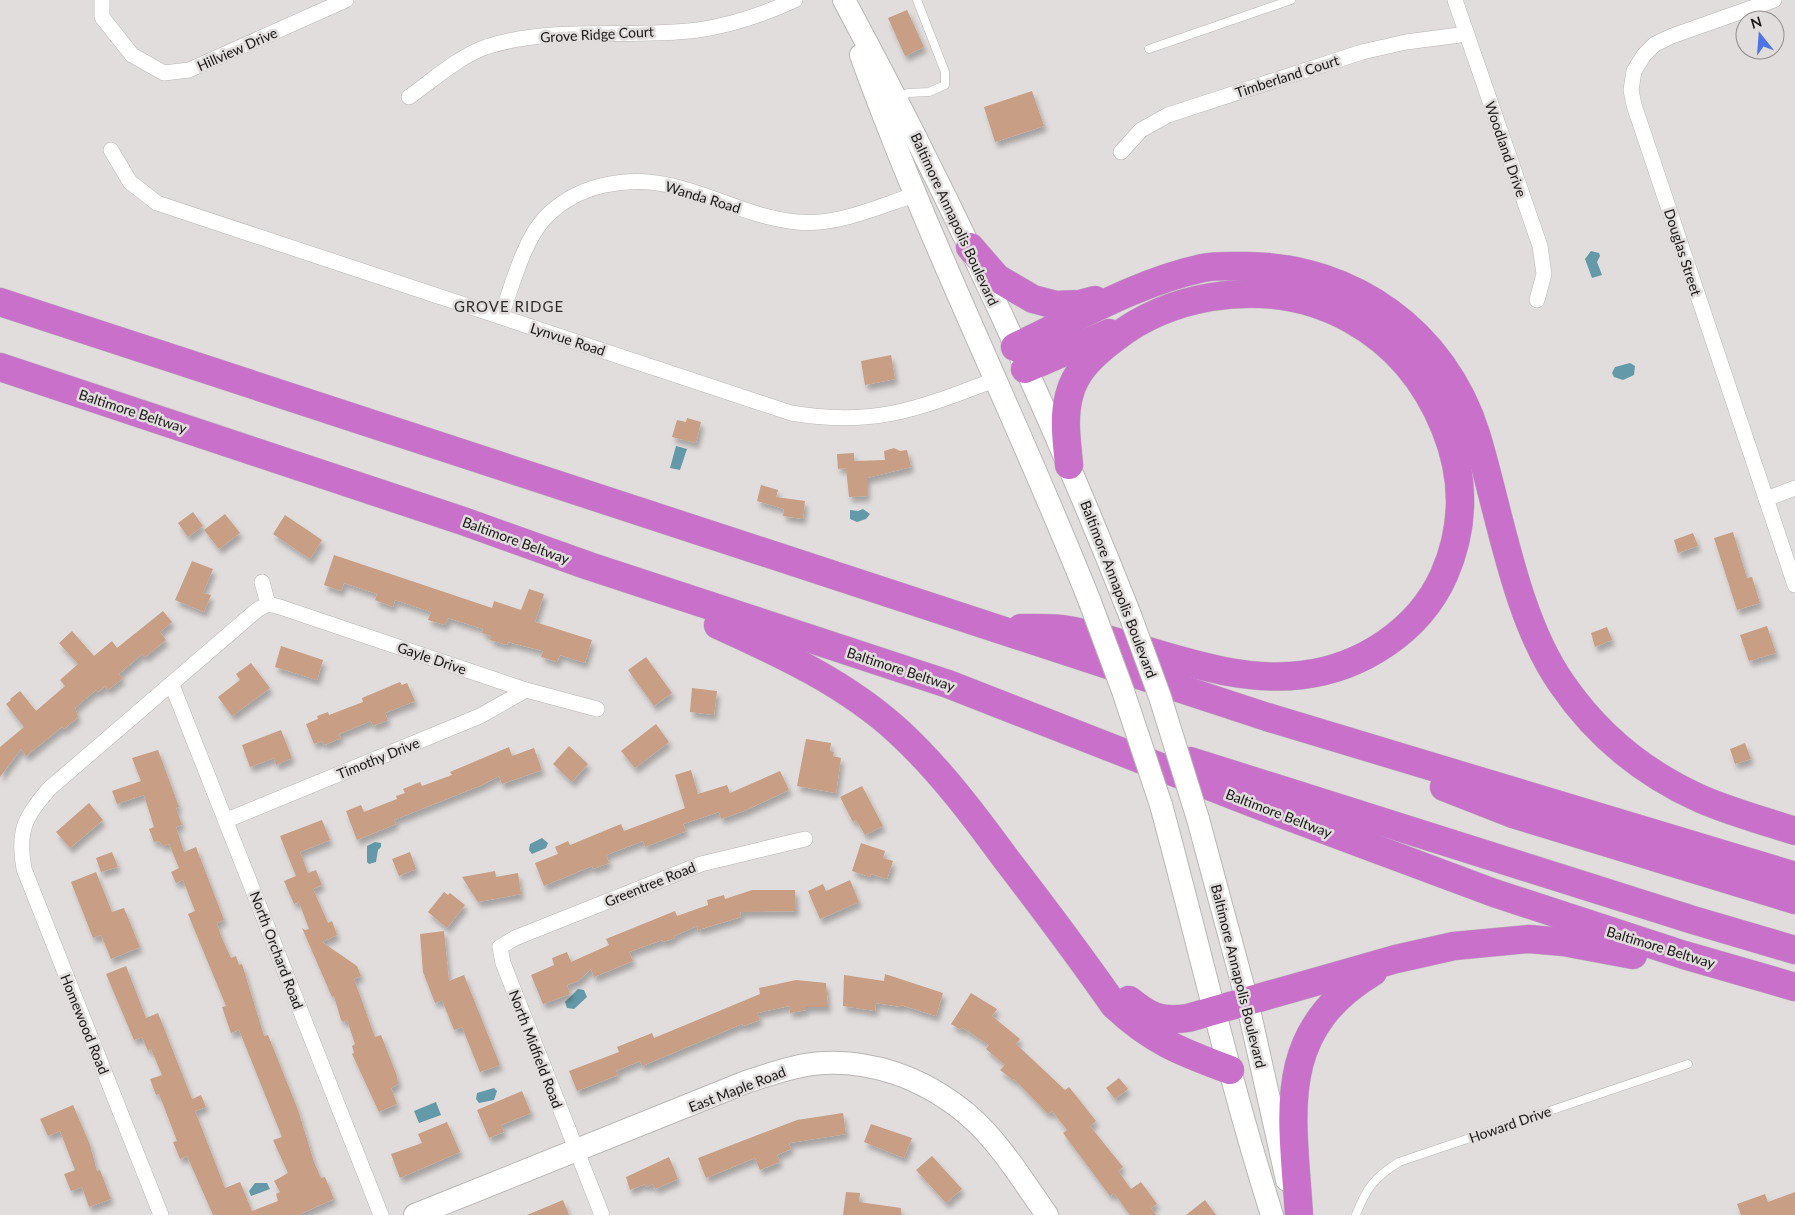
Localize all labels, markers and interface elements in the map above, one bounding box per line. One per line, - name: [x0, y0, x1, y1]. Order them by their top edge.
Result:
- north arrow: [1735, 10, 1785, 60]
- text: N: [1748, 12, 1764, 32]
- street label: Grove Ridge Court: [540, 23, 654, 45]
- street label: Hillview Drive: [194, 24, 280, 74]
- street label: Timberland Court: [1233, 51, 1341, 101]
- street label: Woodland Drive: [1482, 99, 1530, 199]
- street label: Baltimore Annapolis Boulevard: [907, 130, 1003, 308]
- street label: Wanda Road: [663, 177, 743, 217]
- street label: Douglas Street: [1661, 206, 1705, 298]
- district label: GROVE RIDGE: [454, 297, 564, 315]
- street label: Lynvue Road: [528, 319, 608, 359]
- street label: Baltimore Beltway: [77, 386, 190, 437]
- street label: Baltimore Annapolis Boulevard: [1077, 498, 1161, 680]
- street label: Baltimore Beltway: [460, 513, 573, 568]
- street label: Gayle Drive: [395, 638, 469, 678]
- street label: Baltimore Beltway: [845, 644, 958, 695]
- street label: Timothy Drive: [334, 734, 422, 782]
- street label: Baltimore Beltway: [1223, 785, 1335, 841]
- street label: Greentree Road: [602, 858, 698, 910]
- street label: Baltimore Annapolis Boulevard: [1208, 882, 1270, 1070]
- street label: North Orchard Road: [247, 889, 307, 1011]
- street label: Baltimore Beltway: [1605, 922, 1718, 972]
- street label: Homewood Road: [57, 971, 113, 1077]
- street label: North Midfield Road: [506, 988, 566, 1110]
- street label: East Maple Road: [686, 1063, 788, 1115]
- street label: Howard Drive: [1467, 1102, 1553, 1146]

